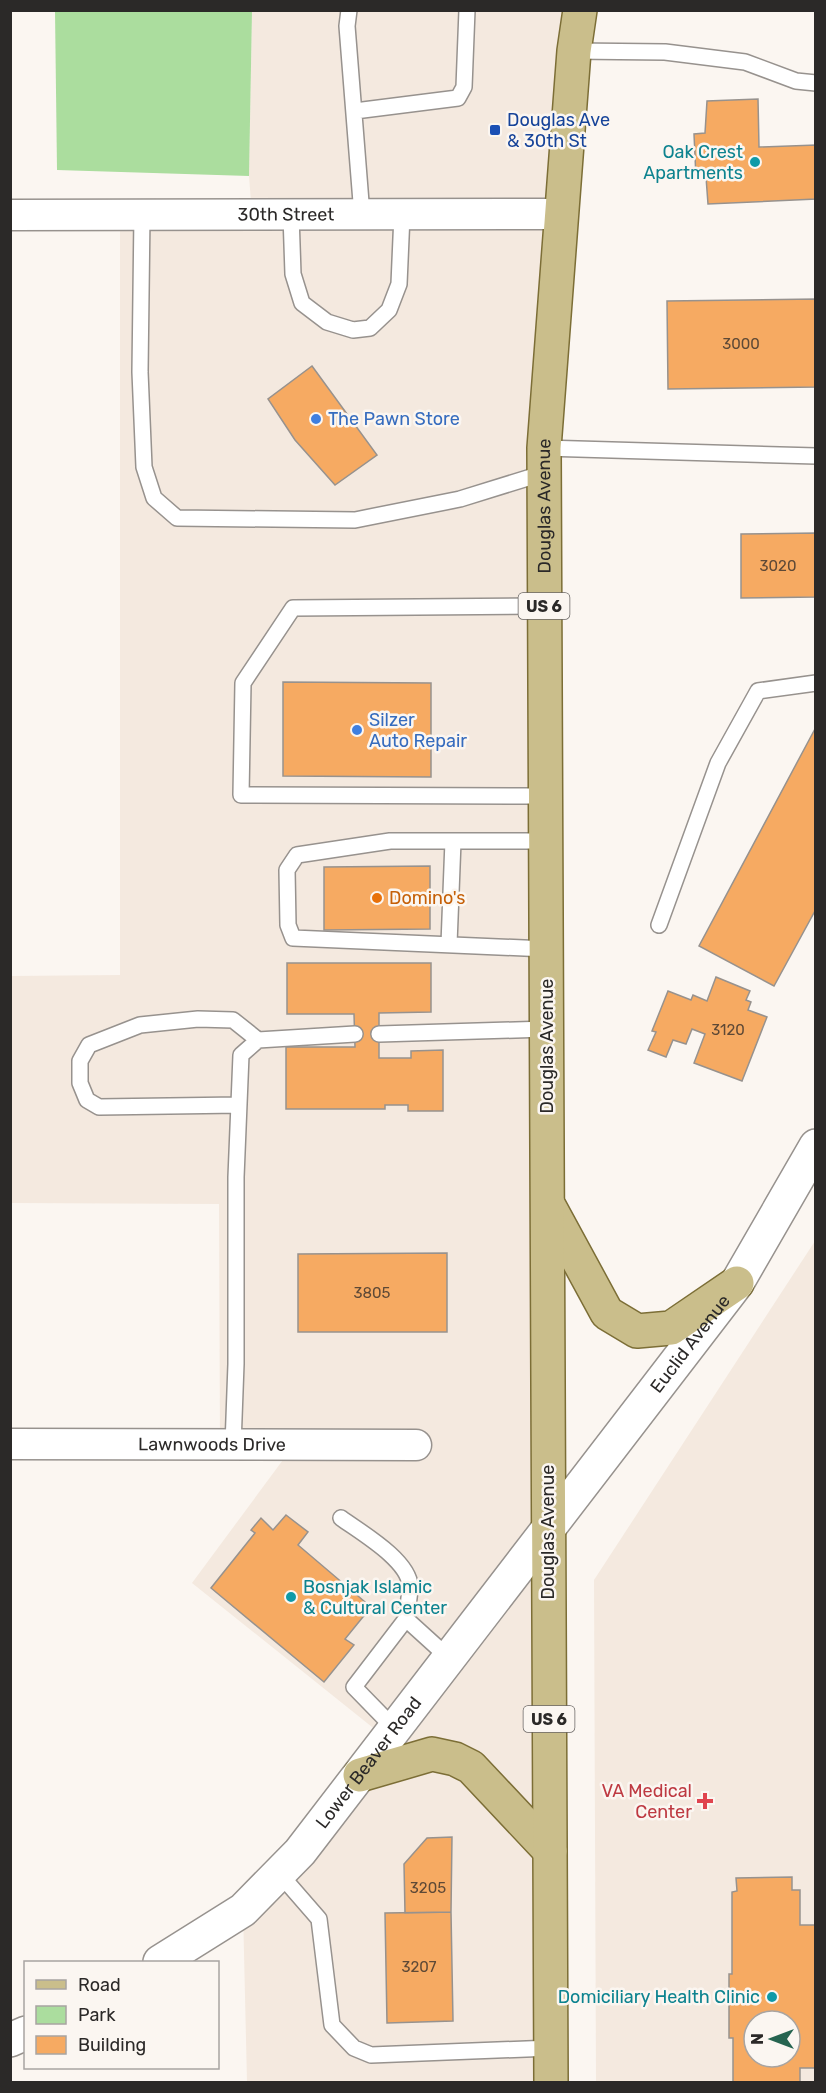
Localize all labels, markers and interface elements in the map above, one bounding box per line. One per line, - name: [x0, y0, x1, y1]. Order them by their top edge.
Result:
- place label: Douglas Ave & 30th St: [507, 109, 610, 152]
- marker: Douglas Ave & 30th St: [488, 123, 502, 137]
- place label: Oak Crest Apartments: [643, 141, 743, 184]
- marker: Oak Crest Apartments: [748, 155, 762, 169]
- street label: 30th Street: [238, 203, 334, 226]
- house number: 3000: [722, 335, 760, 353]
- place label: The Pawn Store: [328, 408, 460, 430]
- marker: The Pawn Store: [309, 412, 323, 426]
- street label: Douglas Avenue: [533, 438, 556, 574]
- house number: 3020: [760, 557, 796, 575]
- road number: US 6: [518, 593, 570, 619]
- place label: Silzer Auto Repair: [369, 709, 467, 752]
- marker: Silzer Auto Repair: [350, 723, 364, 737]
- place label: Domino's: [389, 887, 466, 909]
- marker: Domino's: [370, 891, 384, 905]
- street label: Douglas Avenue: [536, 979, 558, 1113]
- house number: 3120: [711, 1021, 745, 1039]
- house number: 3805: [354, 1284, 391, 1302]
- street label: Euclid Avenue: [646, 1290, 735, 1397]
- street label: Lawnwoods Drive: [138, 1433, 286, 1456]
- street label: Douglas Avenue: [537, 1465, 559, 1599]
- place label: Bosnjak Islamic & Cultural Center: [303, 1576, 447, 1619]
- marker: Bosnjak Islamic & Cultural Center: [284, 1590, 298, 1604]
- street label: Lower Beaver Road: [311, 1692, 426, 1833]
- road number: US 6: [524, 1706, 574, 1732]
- place label: VA Medical Center: [601, 1780, 692, 1823]
- marker: VA Medical Center: [696, 1792, 714, 1810]
- house number: 3205: [410, 1879, 446, 1897]
- house number: 3207: [401, 1958, 437, 1976]
- legend: [24, 1961, 219, 2069]
- text: Road: [78, 1974, 121, 1996]
- place label: Domiciliary Health Clinic: [558, 1986, 760, 2008]
- marker: Domiciliary Health Clinic: [765, 1990, 779, 2004]
- text: Park: [78, 2004, 116, 2026]
- north arrow: [742, 2009, 802, 2069]
- text: N: [748, 2033, 767, 2045]
- text: Building: [78, 2034, 146, 2056]

